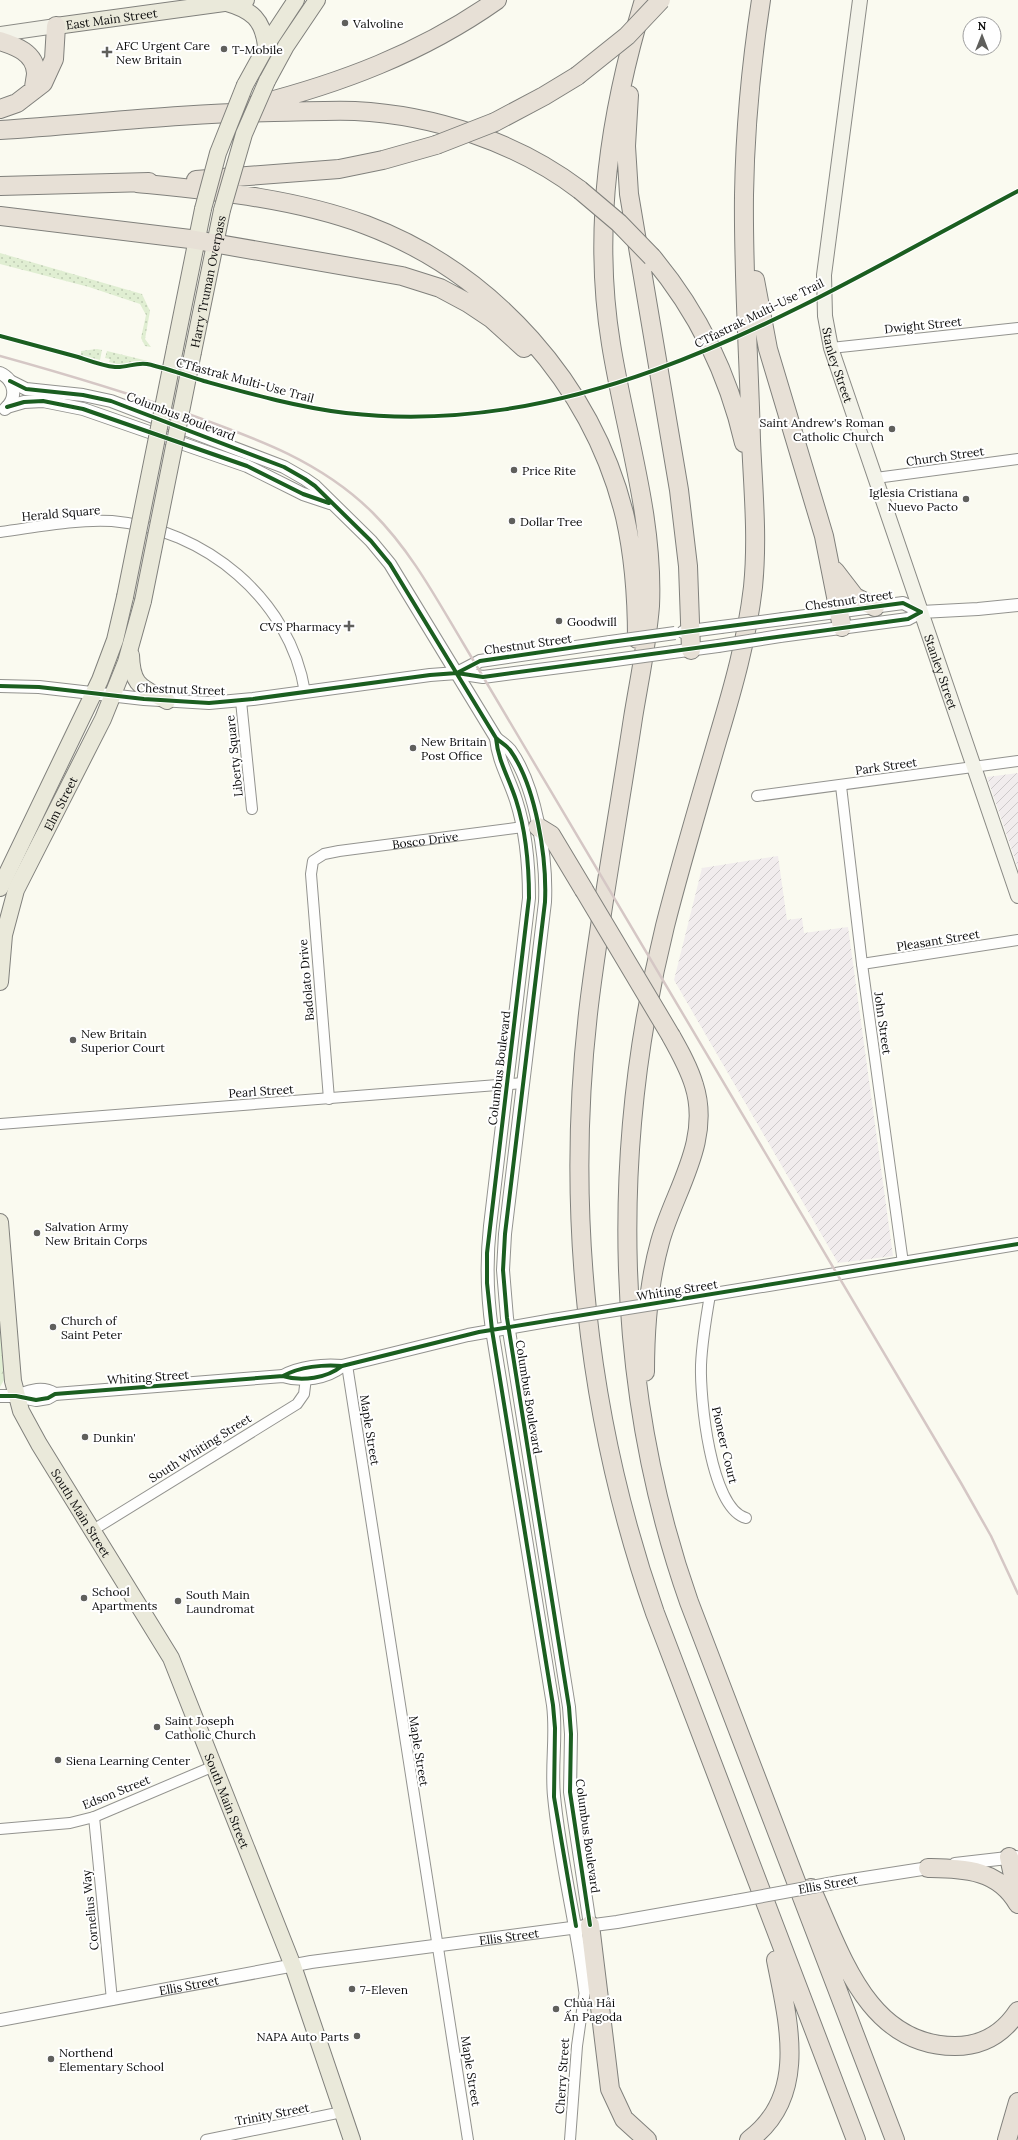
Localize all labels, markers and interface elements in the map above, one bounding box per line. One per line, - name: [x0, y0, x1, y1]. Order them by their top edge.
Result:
- street label: East Main Street: [65, 5, 159, 32]
- place label: Valvoline: [352, 16, 404, 31]
- north arrow: [962, 16, 1002, 56]
- marker: Valvoline: [340, 18, 350, 28]
- text: N: [978, 19, 987, 33]
- place label: AFC Urgent Care New Britain: [115, 38, 210, 67]
- place label: T-Mobile: [232, 42, 283, 57]
- marker: T-Mobile: [219, 44, 229, 54]
- marker: AFC Urgent Care New Britain: [101, 46, 113, 58]
- street label: Harry Truman Overpass: [187, 214, 228, 349]
- street label: CTfastrak Multi-Use Trail: [692, 275, 826, 351]
- street label: Dwight Street: [884, 313, 963, 337]
- street label: Stanley Street: [820, 326, 857, 405]
- street label: CTfastrak Multi-Use Trail: [174, 354, 316, 406]
- street label: Columbus Boulevard: [125, 388, 237, 444]
- place label: Saint Andrew's Roman Catholic Church: [760, 415, 884, 444]
- marker: Saint Andrew's Roman Catholic Church: [887, 424, 897, 434]
- street label: Church Street: [905, 443, 985, 469]
- place label: Price Rite: [522, 463, 577, 478]
- marker: Price Rite: [509, 465, 519, 475]
- place label: Iglesia Cristiana Nuevo Pacto: [869, 485, 958, 514]
- marker: Iglesia Cristiana Nuevo Pacto: [961, 494, 971, 504]
- street label: Herald Square: [21, 502, 102, 524]
- place label: Dollar Tree: [520, 514, 583, 529]
- marker: Dollar Tree: [507, 516, 517, 526]
- street label: Chestnut Street: [804, 586, 894, 614]
- place label: Goodwill: [567, 614, 617, 629]
- marker: Goodwill: [554, 616, 564, 626]
- place label: CVS Pharmacy: [259, 619, 342, 634]
- marker: CVS Pharmacy: [344, 621, 354, 631]
- street label: Chestnut Street: [483, 630, 573, 658]
- street label: Stanley Street: [922, 632, 961, 712]
- street label: Chestnut Street: [136, 680, 226, 698]
- street label: Liberty Square: [222, 714, 246, 798]
- place label: New Britain Post Office: [421, 734, 487, 763]
- marker: New Britain Post Office: [408, 743, 418, 753]
- street label: Park Street: [854, 754, 918, 778]
- street label: Elm Street: [40, 773, 80, 833]
- street label: Bosco Drive: [391, 828, 460, 852]
- street label: Pleasant Street: [895, 926, 981, 954]
- street label: Badolato Drive: [295, 938, 317, 1022]
- street label: John Street: [871, 990, 895, 1056]
- street label: Columbus Boulevard: [485, 1010, 513, 1126]
- place label: New Britain Superior Court: [81, 1026, 165, 1055]
- marker: New Britain Superior Court: [68, 1035, 78, 1045]
- street label: Pearl Street: [228, 1081, 295, 1101]
- place label: Salvation Army New Britain Corps: [45, 1219, 148, 1248]
- marker: Salvation Army New Britain Corps: [32, 1228, 42, 1238]
- street label: Whiting Street: [635, 1276, 719, 1304]
- place label: Church of Saint Peter: [61, 1313, 123, 1342]
- marker: Church of Saint Peter: [48, 1322, 58, 1332]
- street label: Columbus Boulevard: [513, 1339, 545, 1455]
- street label: Whiting Street: [107, 1367, 190, 1387]
- street label: Maple Street: [357, 1394, 383, 1467]
- street label: Pioneer Court: [709, 1405, 741, 1485]
- street label: South Whiting Street: [146, 1410, 254, 1486]
- place label: Dunkin': [93, 1430, 136, 1445]
- marker: Dunkin': [80, 1432, 90, 1442]
- street label: South Main Street: [48, 1466, 115, 1560]
- place label: School Apartments: [91, 1584, 158, 1613]
- place label: South Main Laundromat: [186, 1587, 255, 1616]
- marker: School Apartments: [79, 1593, 89, 1603]
- marker: South Main Laundromat: [173, 1596, 183, 1606]
- place label: Saint Joseph Catholic Church: [165, 1713, 256, 1742]
- street label: Maple Street: [406, 1715, 432, 1788]
- marker: Saint Joseph Catholic Church: [152, 1722, 162, 1732]
- street label: South Main Street: [202, 1751, 253, 1851]
- place label: Siena Learning Center: [66, 1753, 191, 1768]
- marker: Siena Learning Center: [53, 1755, 63, 1765]
- street label: Edson Street: [80, 1771, 152, 1812]
- street label: Columbus Boulevard: [573, 1778, 603, 1894]
- street label: Cornelius Way: [78, 1868, 102, 1951]
- street label: Ellis Street: [797, 1871, 859, 1897]
- street label: Ellis Street: [478, 1925, 540, 1947]
- street label: Ellis Street: [158, 1972, 220, 1998]
- place label: 7-Eleven: [360, 1982, 408, 1997]
- marker: 7-Eleven: [347, 1984, 357, 1994]
- place label: Chùa Hải Ấn Pagoda: [563, 1995, 622, 2024]
- marker: Chùa Hải Ấn Pagoda: [551, 2004, 561, 2014]
- place label: NAPA Auto Parts: [256, 2029, 349, 2044]
- marker: NAPA Auto Parts: [352, 2031, 362, 2041]
- street label: Maple Street: [458, 2035, 484, 2108]
- street label: Cherry Street: [552, 2037, 572, 2115]
- place label: Northend Elementary School: [59, 2045, 164, 2074]
- marker: Northend Elementary School: [46, 2054, 56, 2064]
- street label: Trinity Street: [234, 2099, 311, 2129]

